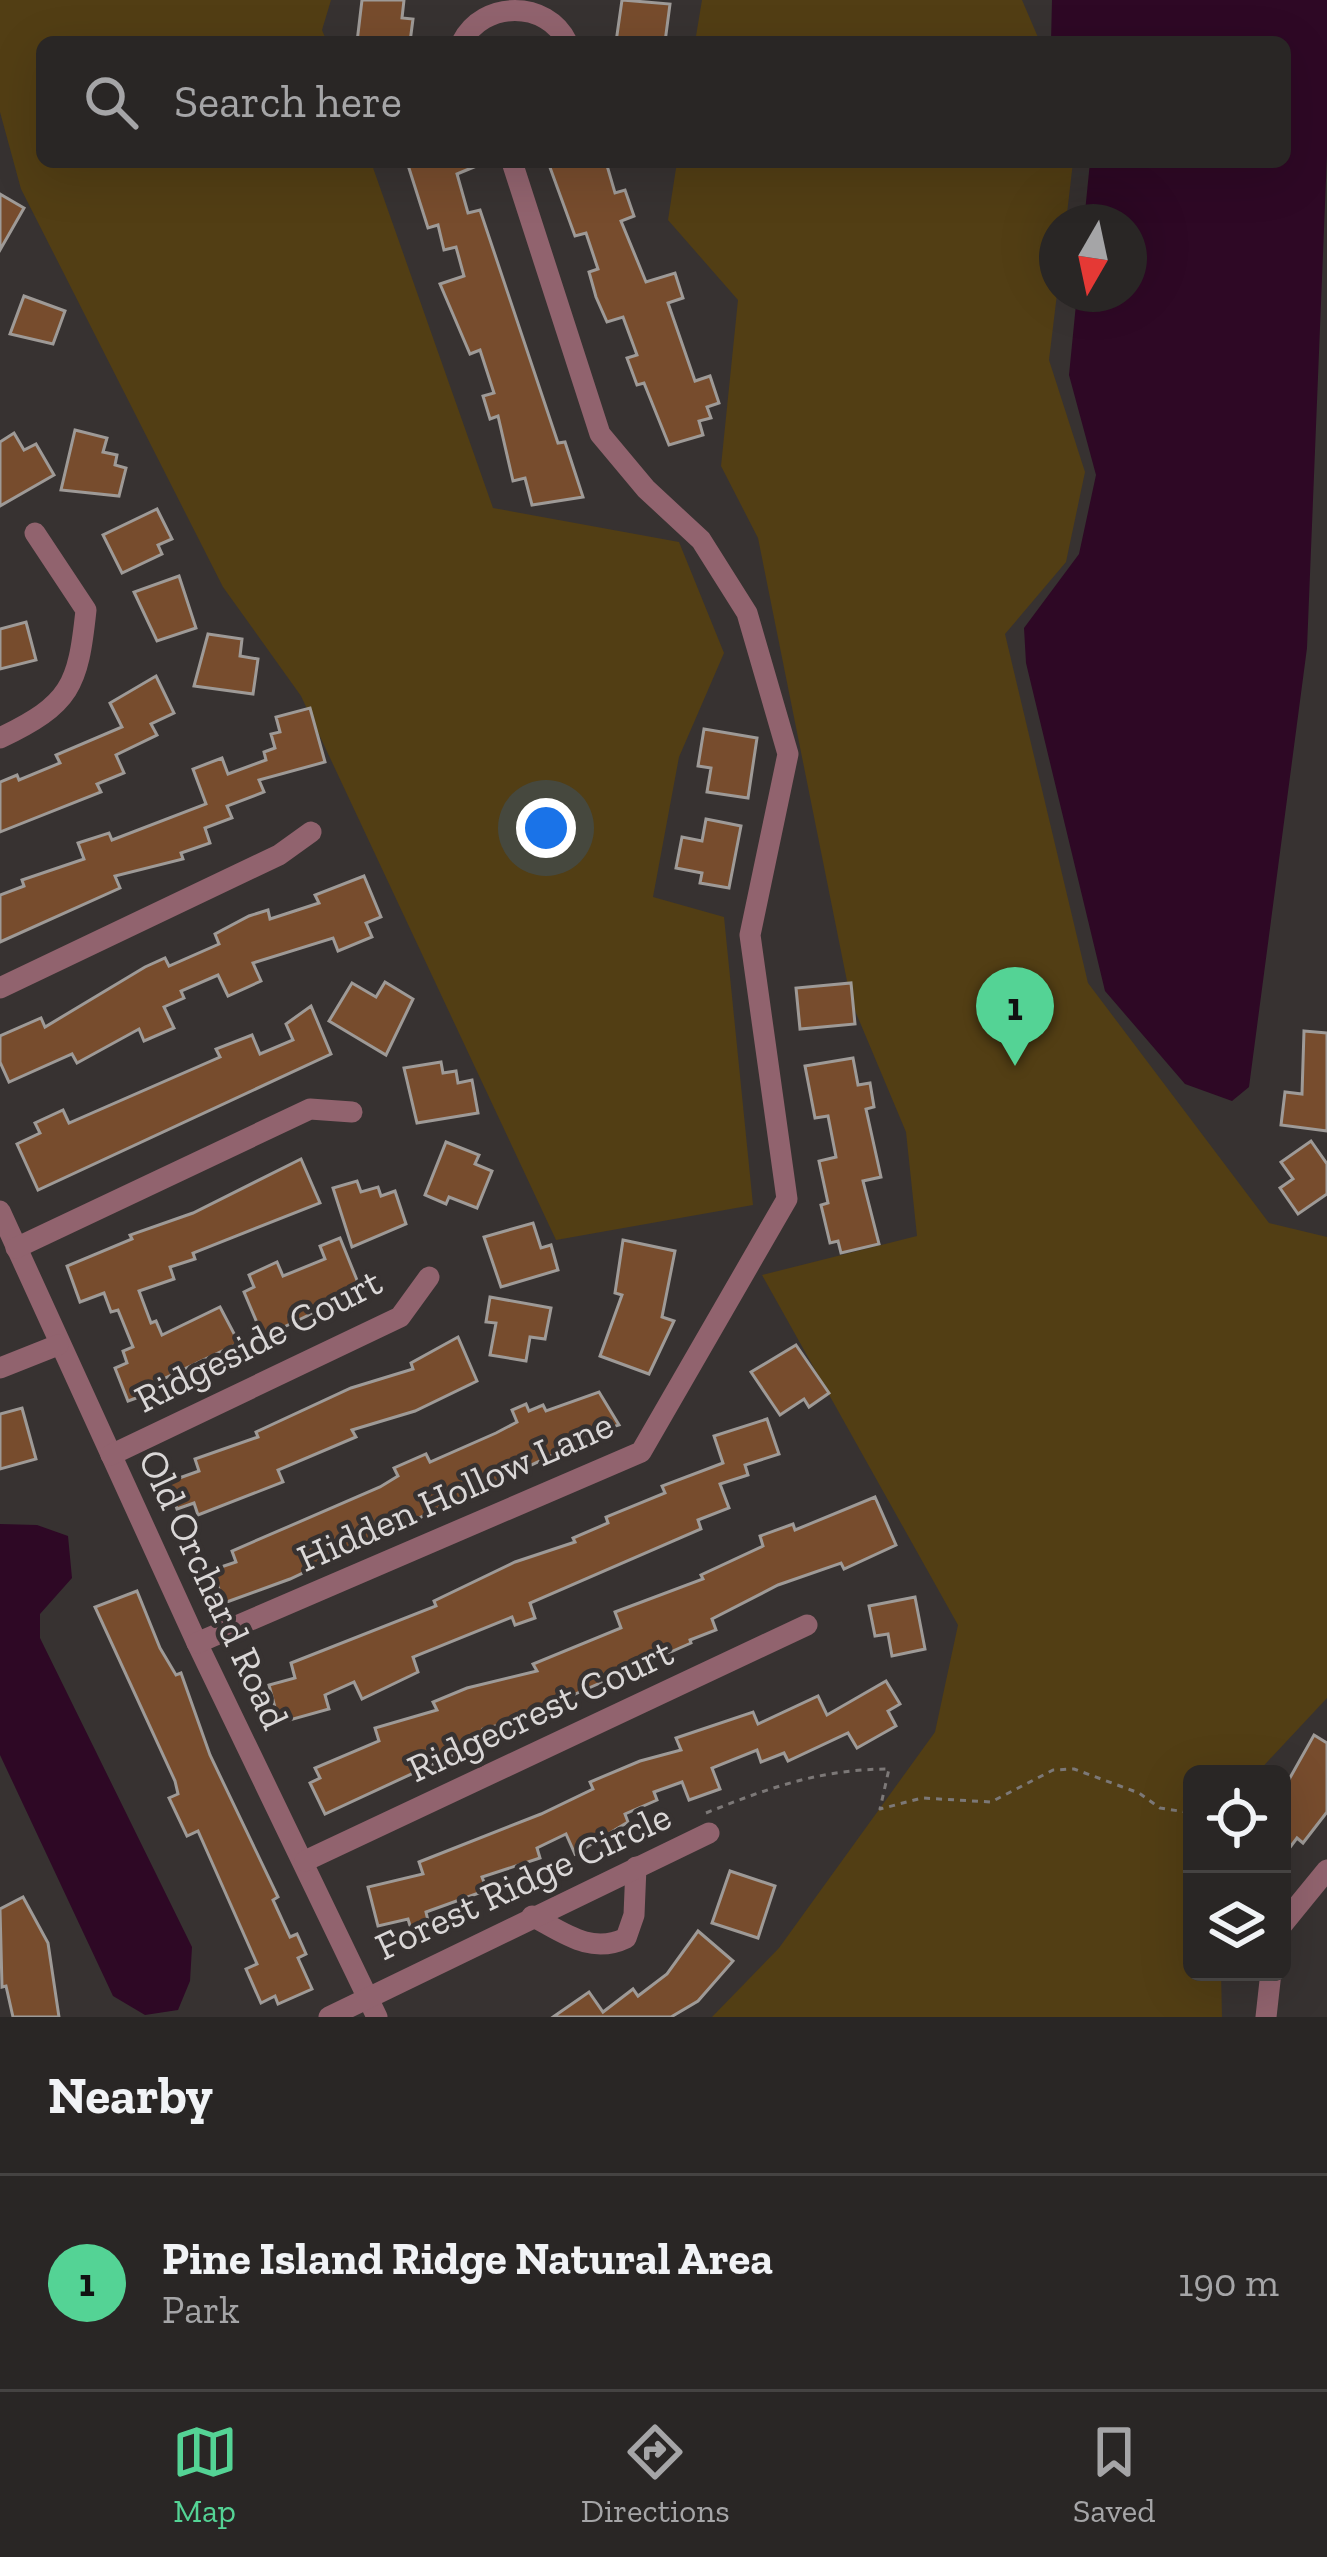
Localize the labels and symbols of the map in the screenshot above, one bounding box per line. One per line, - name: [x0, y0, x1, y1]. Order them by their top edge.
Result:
- north arrow: [1039, 204, 1147, 312]
- your location: [516, 798, 576, 858]
- pin: 1: [976, 967, 1054, 1066]
- street label: Ridgeside Court: [127, 1257, 390, 1422]
- street label: Hidden Hollow Lane: [290, 1400, 620, 1582]
- street label: Old Orchard Road: [129, 1442, 299, 1736]
- street label: Ridgecrest Court: [400, 1628, 681, 1792]
- street label: Forest Ridge Circle: [368, 1792, 678, 1970]

